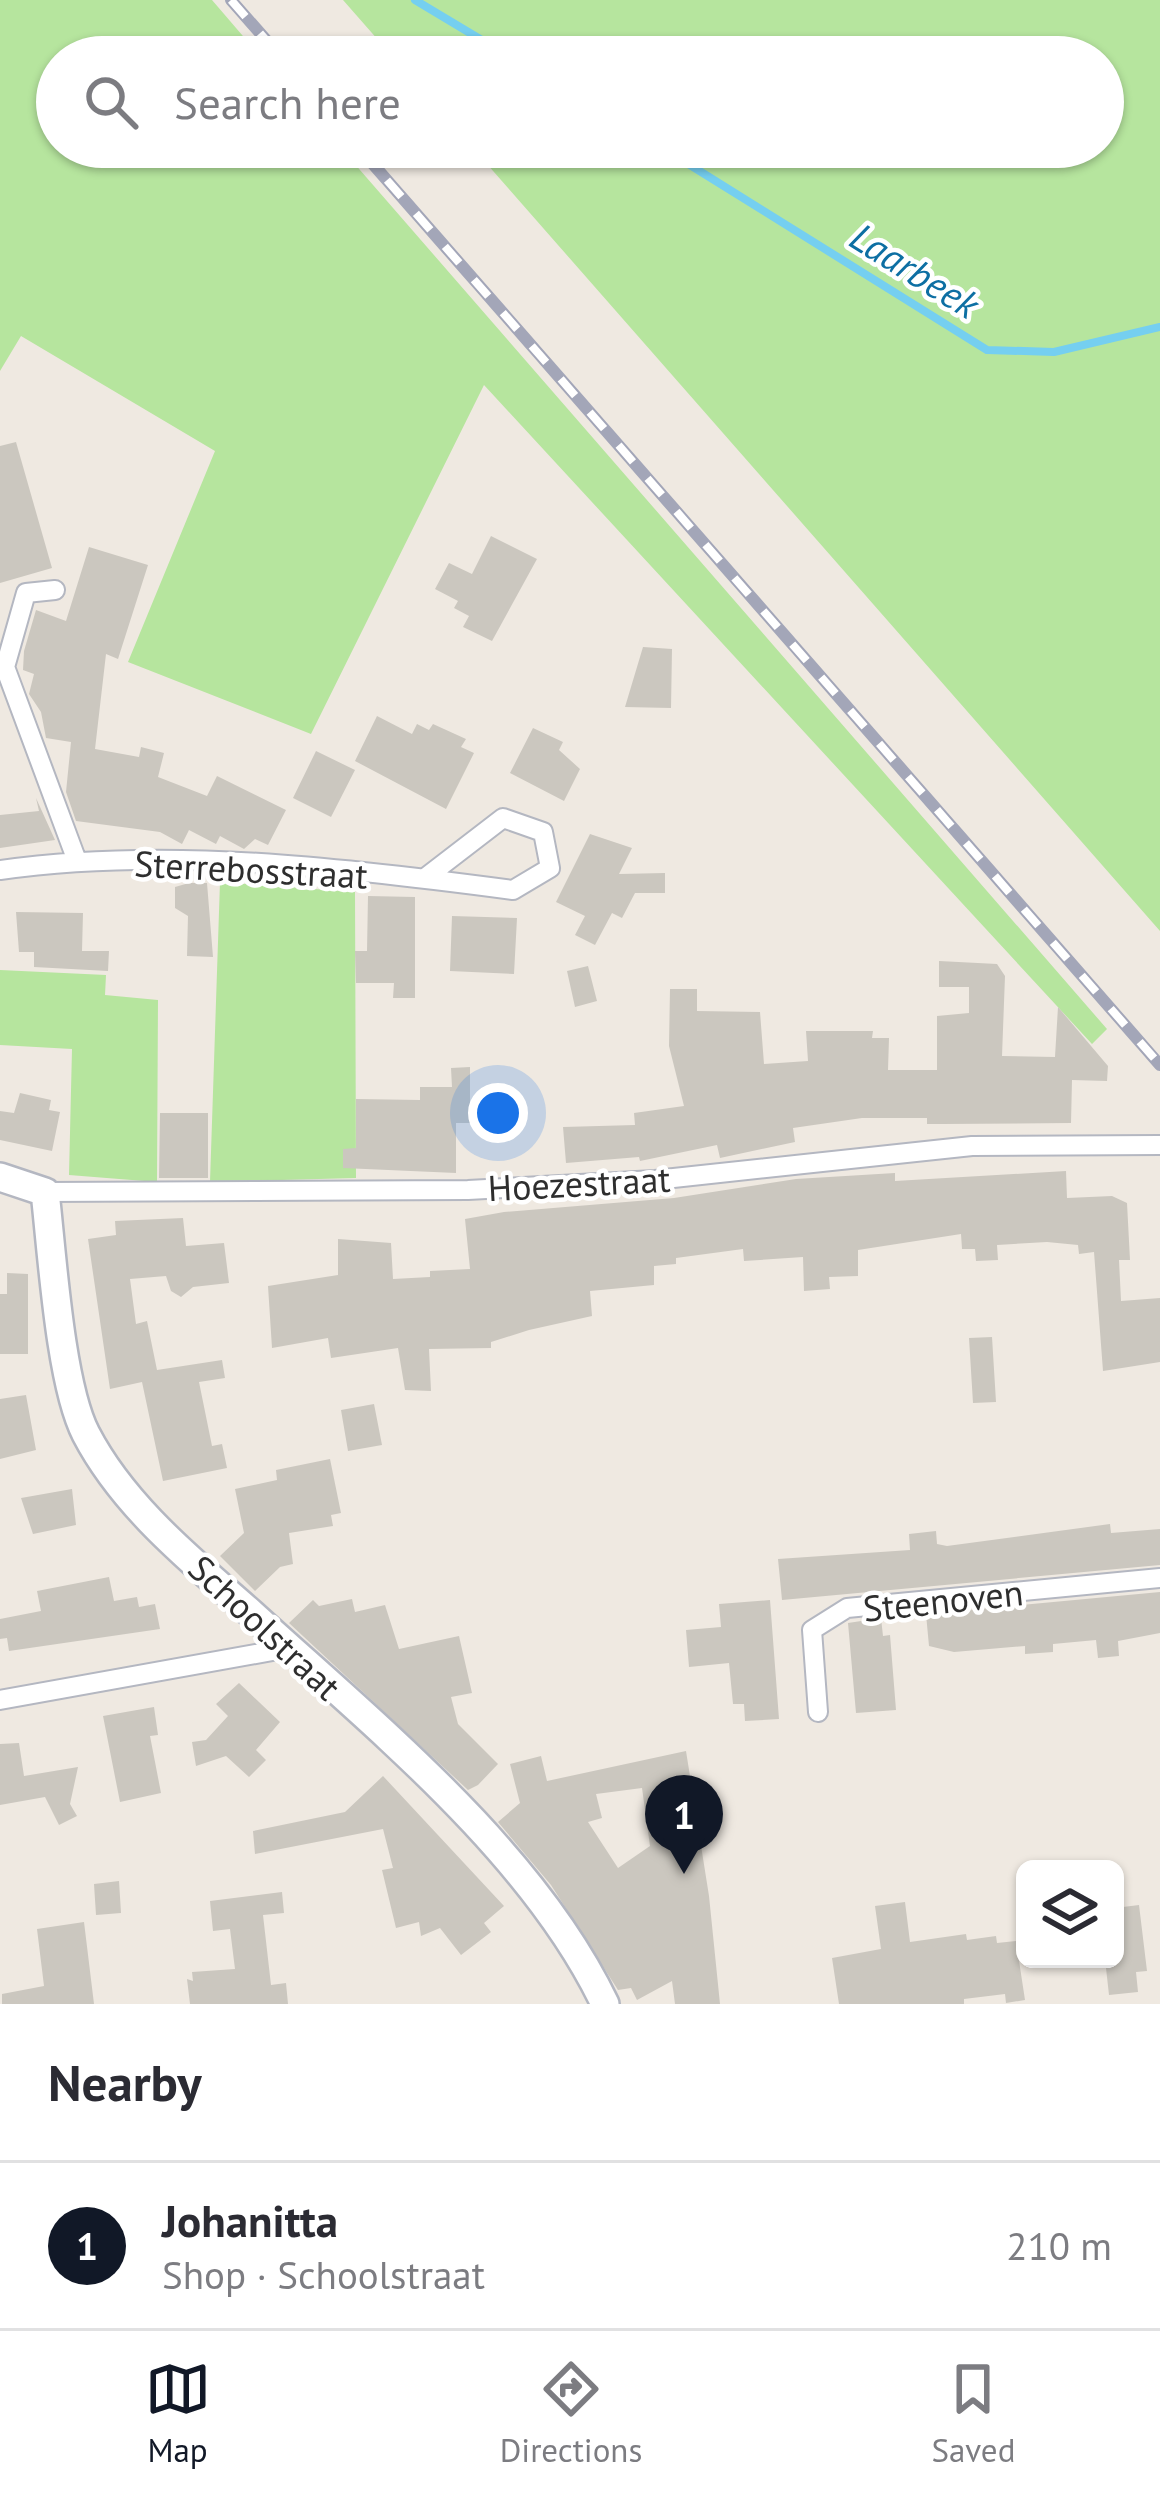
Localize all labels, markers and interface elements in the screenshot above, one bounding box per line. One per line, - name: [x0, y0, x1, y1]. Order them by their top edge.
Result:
- search box: [36, 36, 1124, 168]
- icon: search: [78, 69, 144, 135]
- text: Search here: [174, 73, 401, 131]
- water label: Laarbeek: [841, 211, 990, 330]
- street label: Sterrebosstraat: [133, 839, 369, 899]
- your location: [468, 1083, 528, 1143]
- street label: Hoezestraat: [487, 1155, 671, 1211]
- street label: Schoolstraat: [179, 1544, 351, 1710]
- street label: Steenoven: [861, 1568, 1025, 1632]
- pin: 1: [645, 1775, 723, 1874]
- map controls: [1016, 1860, 1124, 1968]
- button: layers: [1016, 1860, 1124, 1968]
- text: Nearby: [48, 2049, 202, 2115]
- text: Johanitta: [162, 2191, 338, 2249]
- text: 1: [76, 2220, 98, 2271]
- text: 210 m: [1006, 2220, 1112, 2271]
- text: Shop · Schoolstraat: [162, 2249, 485, 2300]
- tab: Map: [145, 2356, 211, 2471]
- tab: Directions: [500, 2356, 642, 2471]
- tab: Saved: [931, 2356, 1015, 2471]

